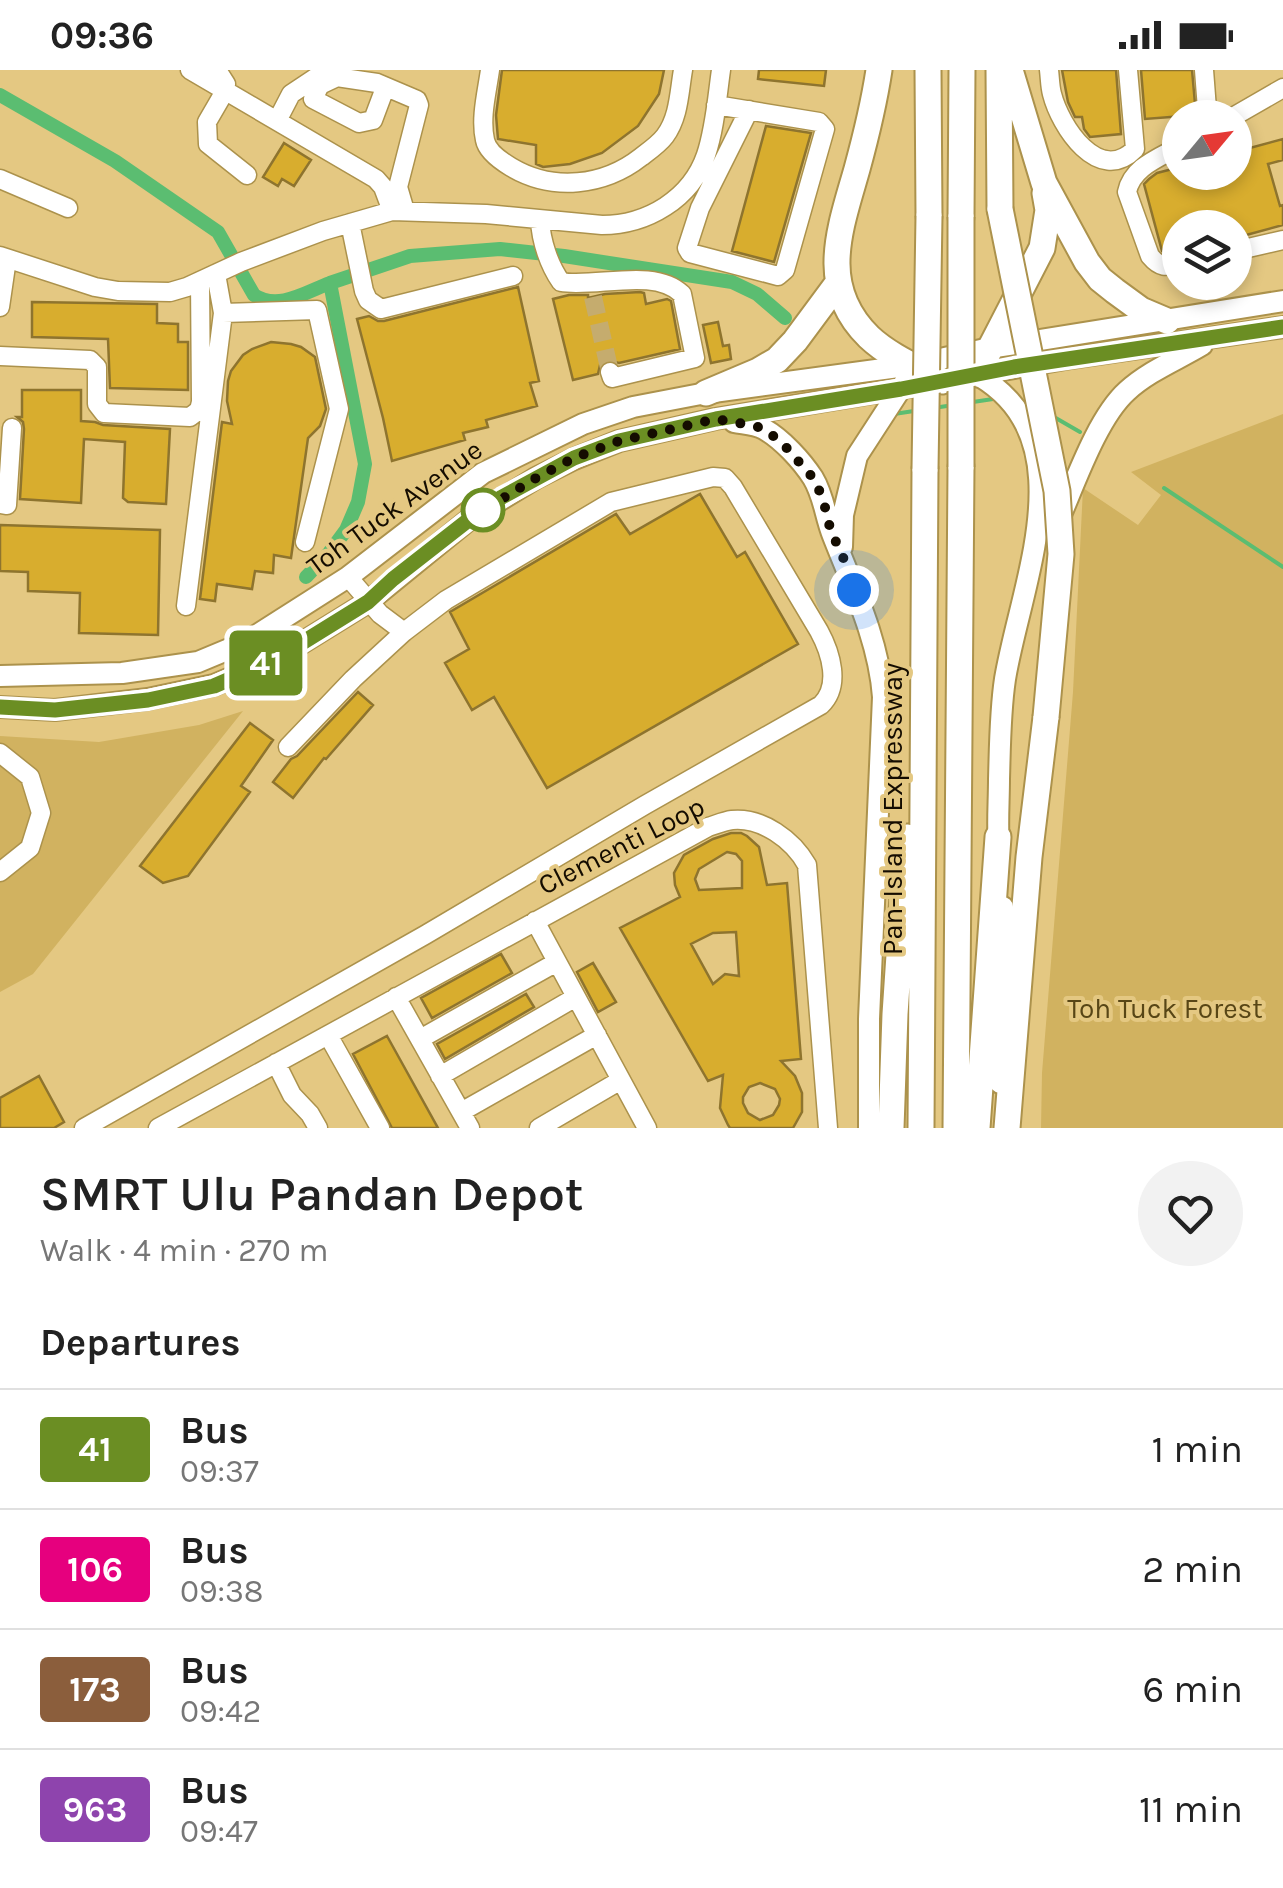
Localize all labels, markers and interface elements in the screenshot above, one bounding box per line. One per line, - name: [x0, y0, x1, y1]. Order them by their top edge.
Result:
- text: 09:36: [50, 13, 154, 58]
- north arrow: [1162, 100, 1252, 190]
- map controls: [1162, 100, 1252, 300]
- button: layers: [1162, 210, 1252, 300]
- street label: Toh Tuck Avenue: [300, 433, 488, 582]
- unlabelled marker: [462, 489, 504, 531]
- your location: [829, 565, 879, 615]
- line badge: 41: [221, 630, 311, 696]
- text: 41: [249, 643, 283, 684]
- street label: Pan-Island Expressway: [876, 663, 909, 955]
- street label: Clementi Loop: [532, 789, 710, 902]
- park label: Toh Tuck Forest: [1067, 992, 1263, 1025]
- button: heart: [1138, 1161, 1243, 1266]
- text: SMRT Ulu Pandan Depot: [40, 1166, 584, 1222]
- text: Walk · 4 min · 270 m: [40, 1232, 328, 1269]
- text: Departures: [40, 1320, 240, 1365]
- text: Bus: [180, 1408, 249, 1453]
- text: 1 min: [1152, 1427, 1243, 1472]
- text: 41: [78, 1429, 112, 1470]
- text: 09:37: [180, 1453, 259, 1490]
- text: Bus: [180, 1528, 249, 1573]
- text: 2 min: [1142, 1547, 1243, 1592]
- text: 106: [67, 1549, 123, 1590]
- text: 09:38: [180, 1573, 264, 1610]
- text: Bus: [180, 1648, 249, 1693]
- text: 6 min: [1142, 1667, 1243, 1712]
- text: 173: [69, 1669, 121, 1710]
- text: 09:42: [180, 1693, 261, 1730]
- text: Bus: [180, 1768, 249, 1813]
- text: 11 min: [1139, 1787, 1243, 1832]
- text: 963: [63, 1789, 127, 1830]
- text: 09:47: [180, 1813, 258, 1850]

